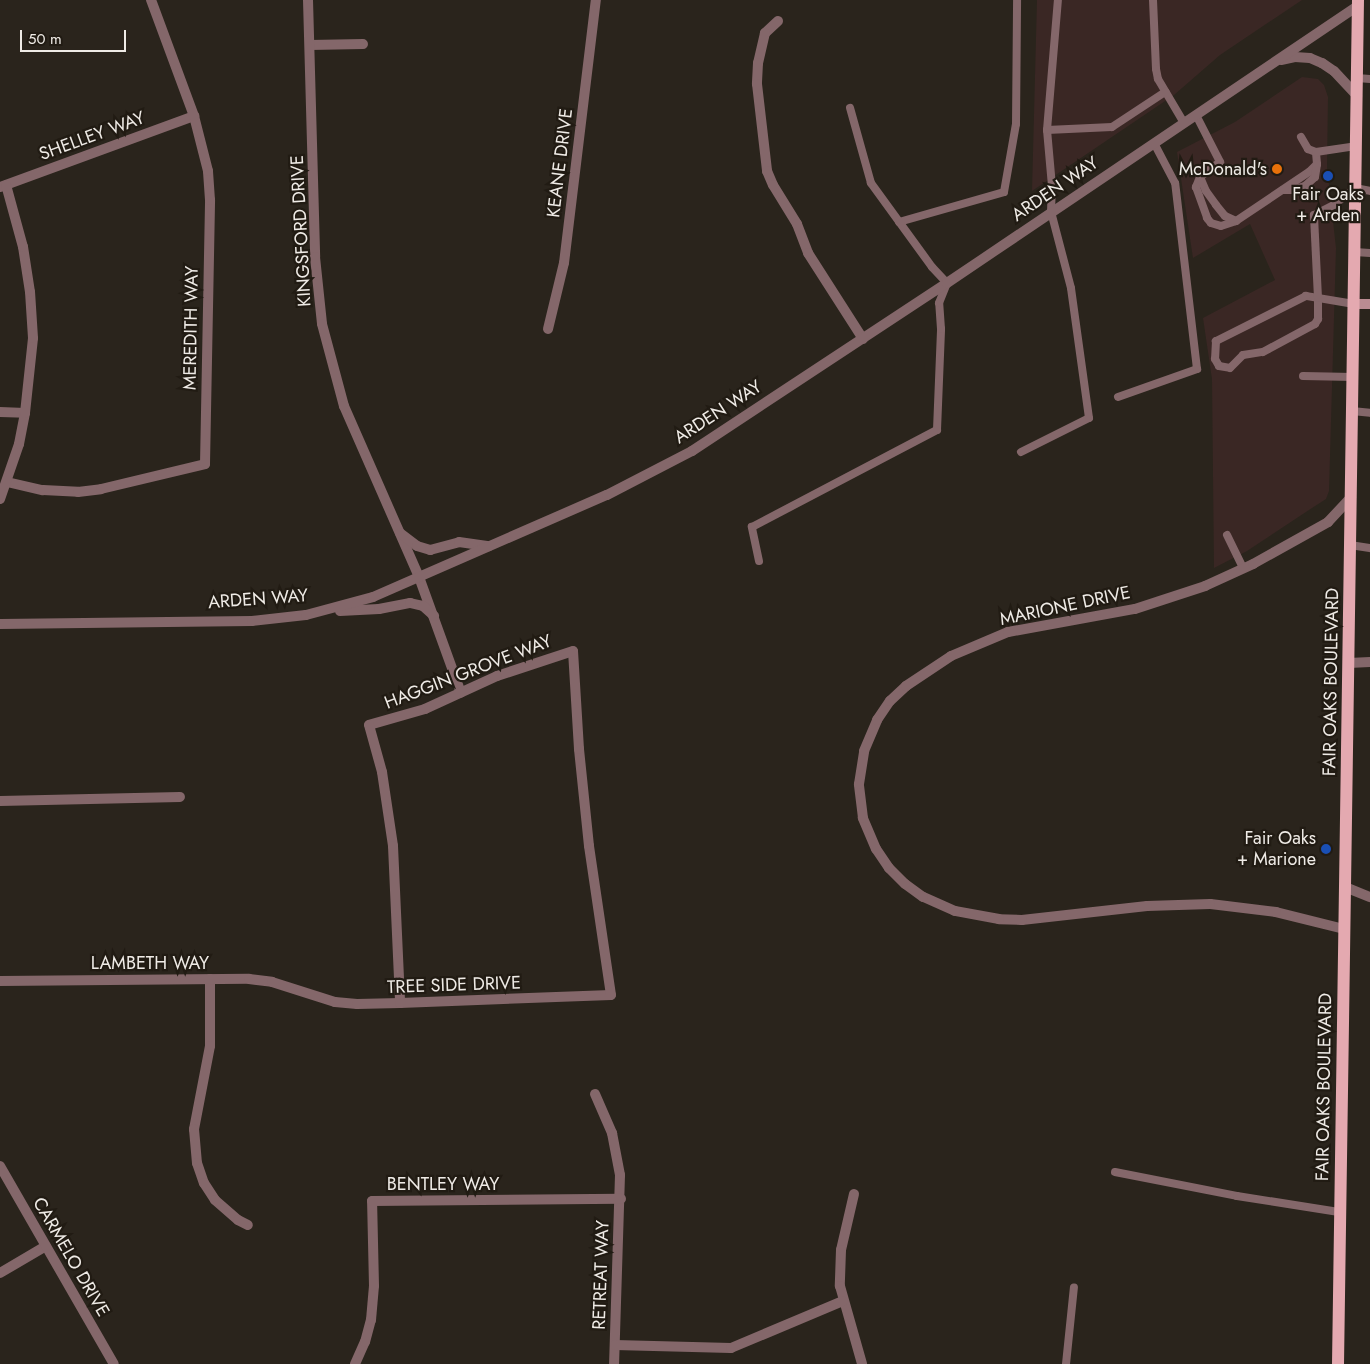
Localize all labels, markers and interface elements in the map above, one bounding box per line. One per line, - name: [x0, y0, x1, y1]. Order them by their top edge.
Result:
- scale bar: [22, 20, 129, 52]
- text: 50 m: [28, 28, 62, 50]
- street label: SHELLEY WAY: [36, 107, 148, 165]
- street label: KEANE DRIVE: [543, 107, 577, 219]
- street label: ARDEN WAY: [1007, 152, 1103, 226]
- street label: KINGSFORD DRIVE: [286, 155, 316, 307]
- place label: McDonald's: [1179, 158, 1267, 180]
- marker: McDonald's: [1271, 163, 1283, 175]
- marker: Fair Oaks + Arden: [1322, 170, 1334, 182]
- place label: Fair Oaks + Arden: [1292, 184, 1364, 226]
- street label: MEREDITH WAY: [179, 266, 203, 390]
- street label: ARDEN WAY: [670, 376, 766, 448]
- street label: MARIONE DRIVE: [998, 582, 1132, 630]
- street label: ARDEN WAY: [207, 585, 309, 613]
- street label: FAIR OAKS BOULEVARD: [1319, 588, 1343, 776]
- street label: HAGGIN GROVE WAY: [381, 630, 555, 714]
- place label: Fair Oaks + Marione: [1237, 828, 1316, 871]
- marker: Fair Oaks + Marione: [1320, 843, 1332, 855]
- street label: LAMBETH WAY: [91, 952, 209, 974]
- street label: TREE SIDE DRIVE: [387, 972, 521, 998]
- street label: FAIR OAKS BOULEVARD: [1312, 993, 1336, 1181]
- street label: BENTLEY WAY: [387, 1173, 499, 1195]
- street label: CARMELO DRIVE: [28, 1193, 114, 1321]
- street label: RETREAT WAY: [588, 1220, 614, 1330]

